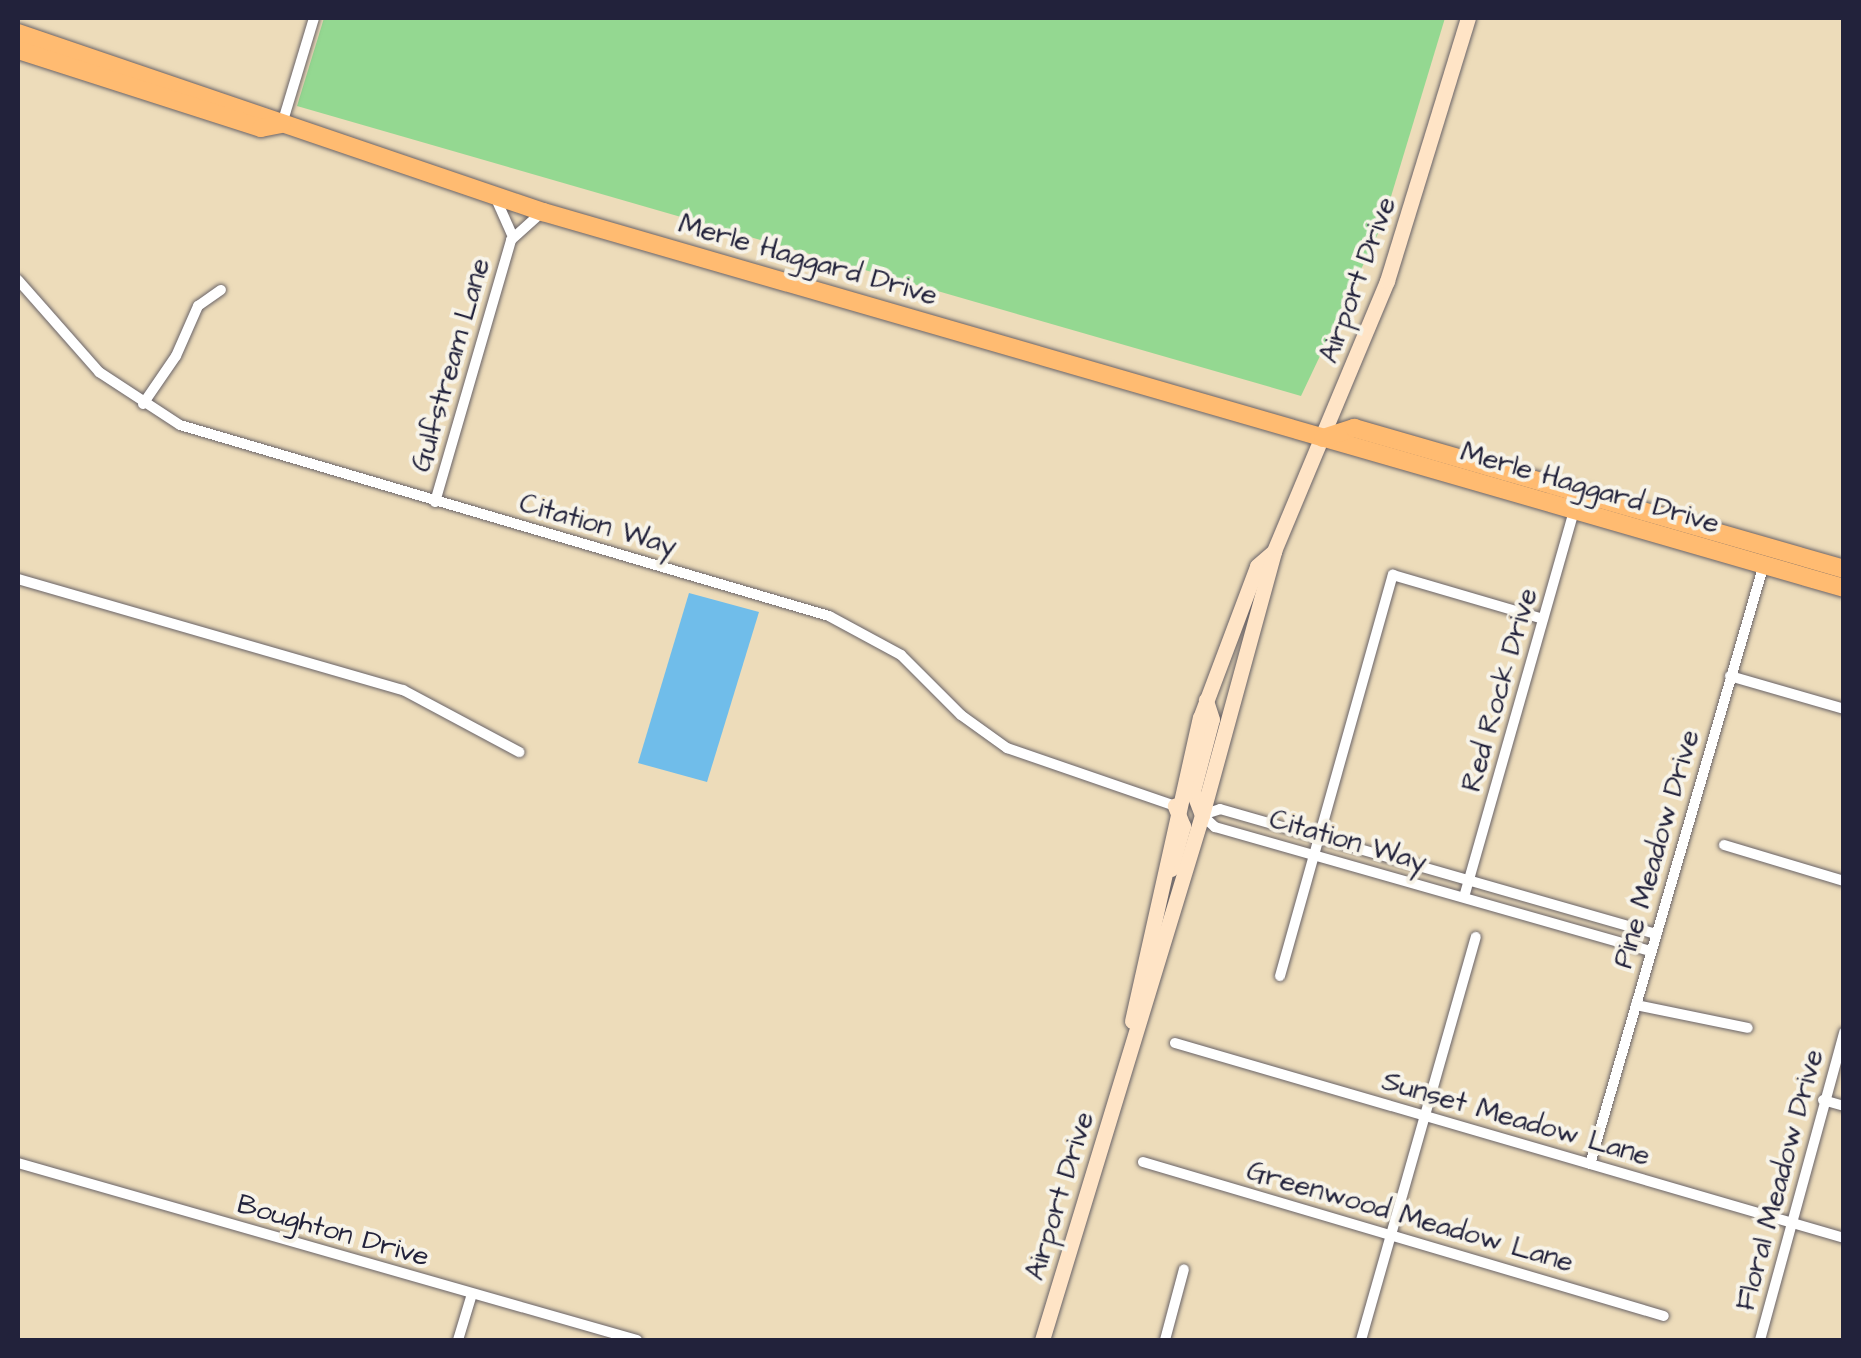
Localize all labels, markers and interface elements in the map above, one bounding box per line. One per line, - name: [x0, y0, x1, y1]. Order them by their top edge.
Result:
- street label: Airport Drive: [1312, 192, 1404, 368]
- street label: Merle Haggard Drive: [675, 207, 941, 313]
- street label: Gulfstream Lane: [404, 254, 498, 476]
- street label: Merle Haggard Drive: [1457, 435, 1723, 541]
- street label: Citation Way: [515, 487, 681, 563]
- street label: Red Rock Drive: [1455, 584, 1545, 796]
- street label: Pine Meadow Drive: [1607, 726, 1707, 972]
- street label: Citation Way: [1265, 803, 1431, 879]
- street label: Floral Meadow Drive: [1729, 1046, 1831, 1314]
- street label: Sunset Meadow Lane: [1378, 1065, 1654, 1173]
- street label: Airport Drive: [1018, 1108, 1102, 1284]
- street label: Greenwood Meadow Lane: [1243, 1154, 1577, 1280]
- street label: Boughton Drive: [233, 1188, 433, 1274]

